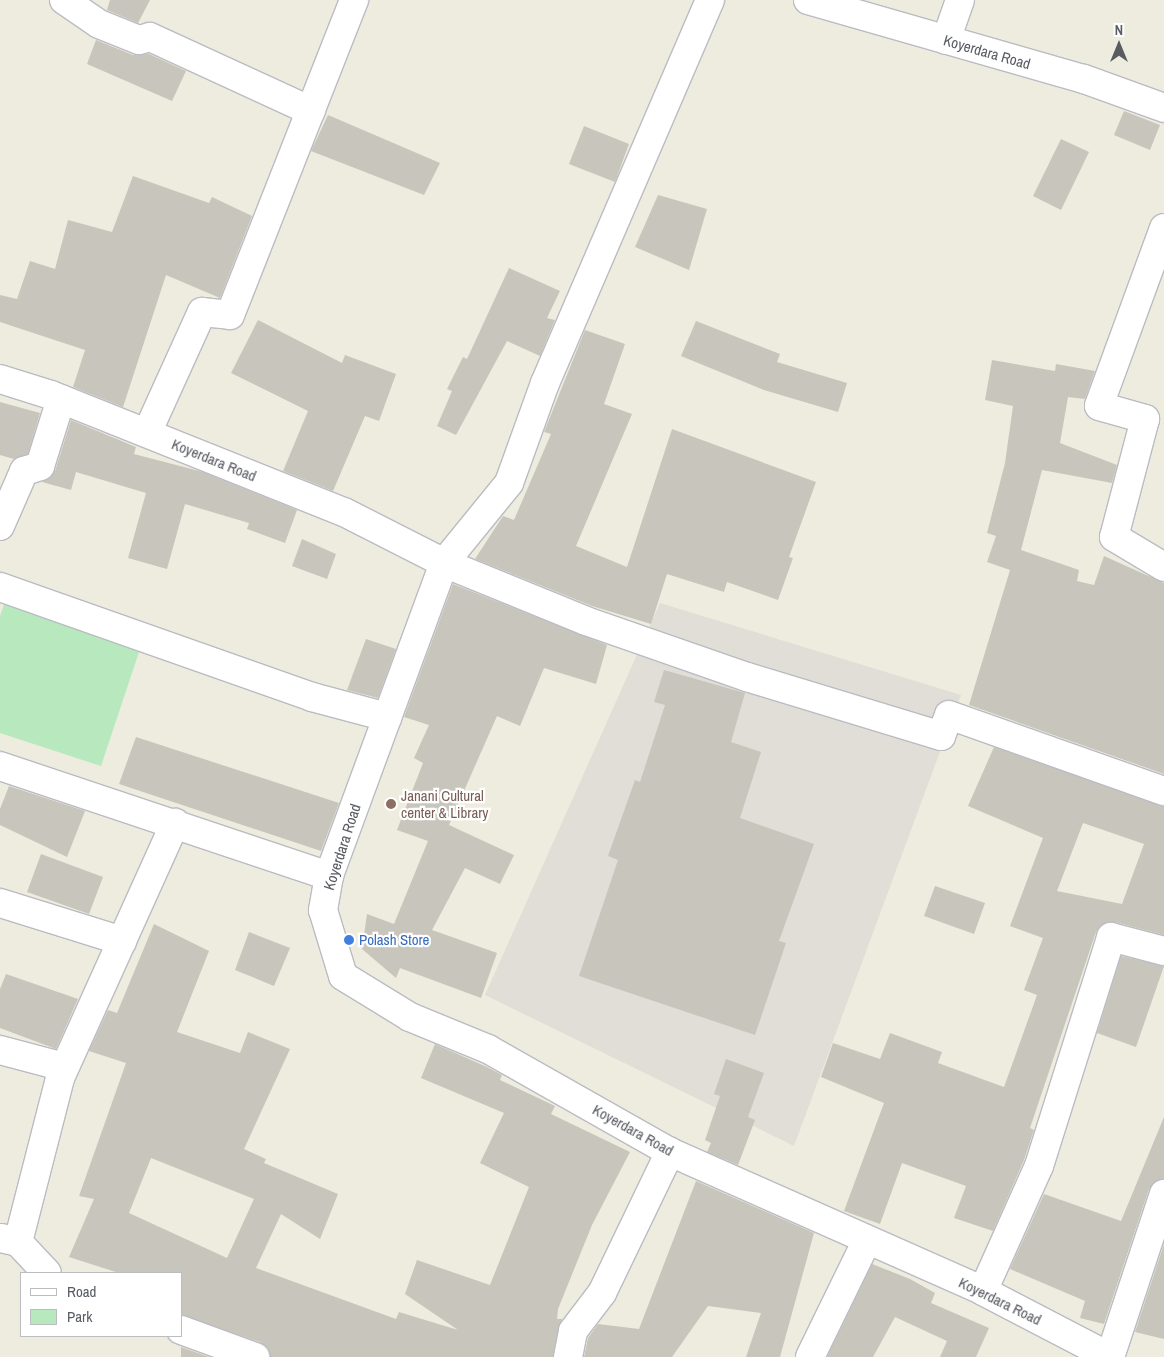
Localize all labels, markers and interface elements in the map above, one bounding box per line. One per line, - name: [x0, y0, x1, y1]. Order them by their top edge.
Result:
- north arrow: [1094, 20, 1144, 70]
- text: N: [1115, 21, 1123, 39]
- street label: Koyerdara Road: [941, 31, 1033, 73]
- street label: Koyerdara Road: [169, 435, 259, 485]
- place label: Janani Cultural center & Library: [401, 786, 489, 821]
- marker: Janani Cultural center & Library: [385, 798, 397, 810]
- street label: Koyerdara Road: [320, 802, 364, 892]
- place label: Polash Store: [359, 931, 429, 949]
- marker: Polash Store: [343, 934, 355, 946]
- street label: Koyerdara Road: [589, 1100, 677, 1160]
- legend: [20, 1272, 182, 1337]
- street label: Koyerdara Road: [956, 1273, 1044, 1329]
- text: Road: [67, 1281, 96, 1302]
- text: Park: [67, 1306, 92, 1327]

